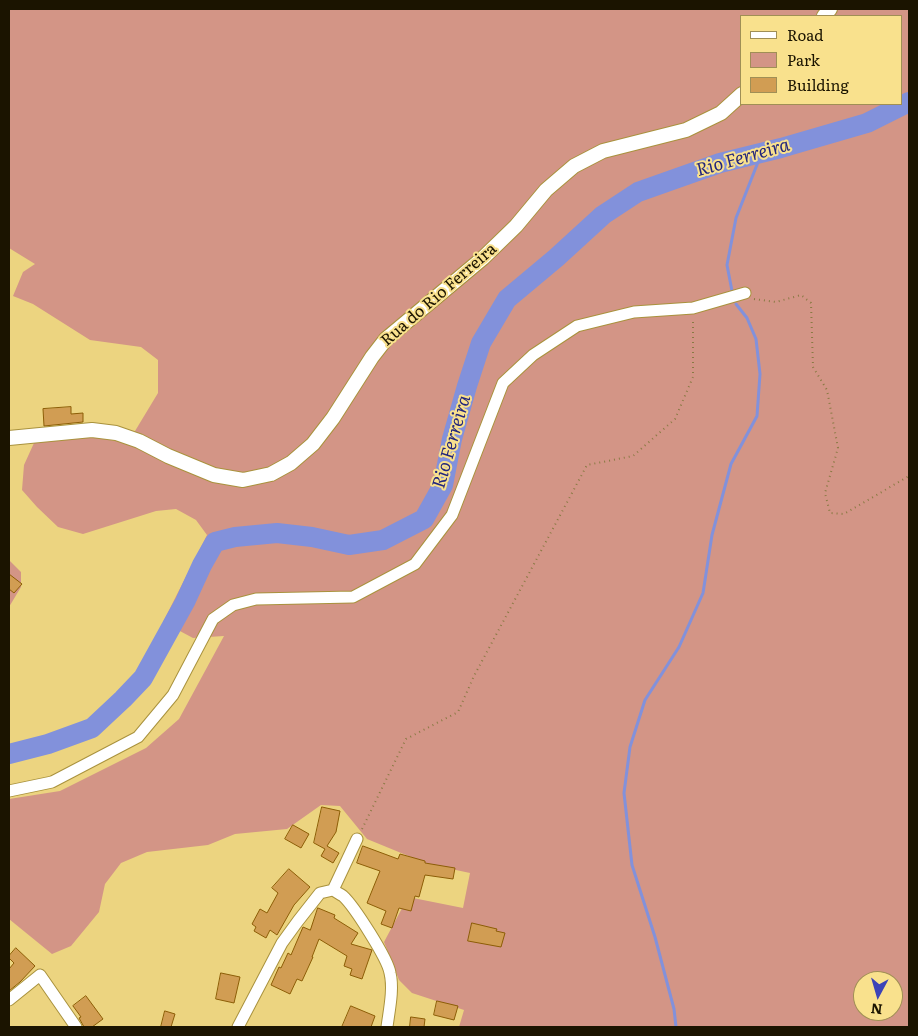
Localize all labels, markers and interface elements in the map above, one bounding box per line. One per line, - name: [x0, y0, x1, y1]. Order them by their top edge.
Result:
- legend: [740, 15, 903, 105]
- text: Road: [787, 23, 823, 46]
- text: Park: [787, 48, 820, 71]
- text: Building: [787, 73, 849, 96]
- water label: Rio Ferreira: [694, 134, 792, 182]
- street label: Rua do Rio Ferreira: [377, 240, 501, 350]
- water label: Rio Ferreira: [428, 393, 476, 491]
- north arrow: [853, 971, 903, 1021]
- text: N: [870, 999, 883, 1020]

